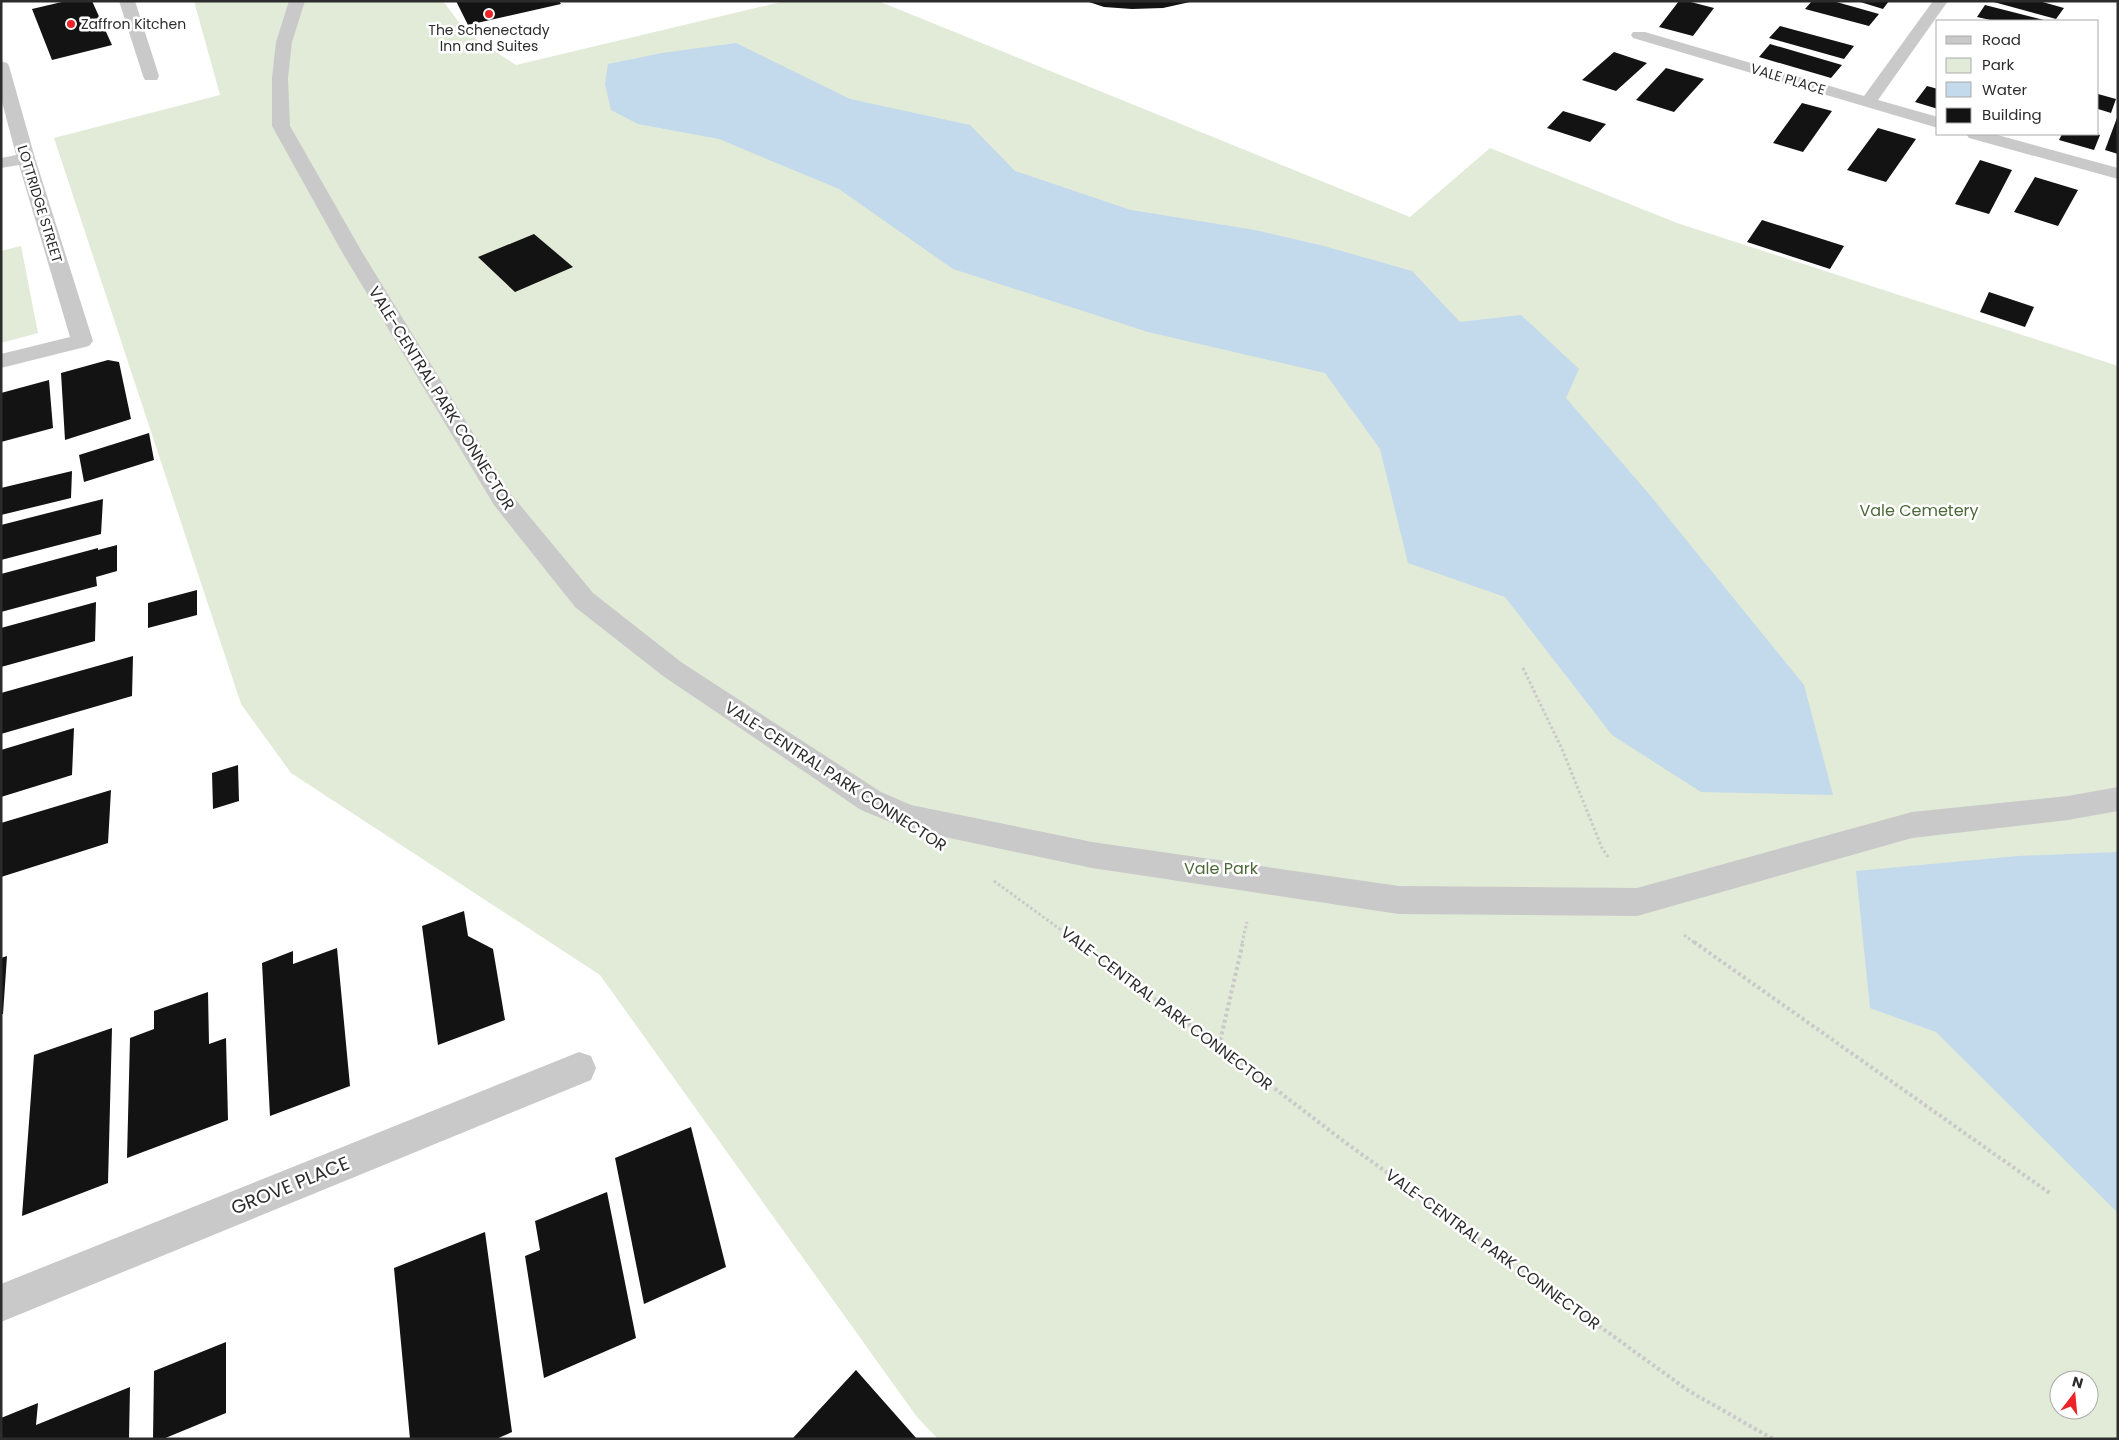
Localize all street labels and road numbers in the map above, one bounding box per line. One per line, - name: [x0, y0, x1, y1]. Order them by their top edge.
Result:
- street label: VALE PLACE: [1748, 58, 1828, 100]
- street label: LOTTRIDGE STREET: [13, 143, 68, 266]
- street label: VALE-CENTRAL PARK CONNECTOR: [363, 282, 520, 515]
- street label: VALE-CENTRAL PARK CONNECTOR: [720, 696, 951, 857]
- street label: VALE-CENTRAL PARK CONNECTOR: [1056, 921, 1278, 1096]
- street label: GROVE PLACE: [227, 1149, 353, 1221]
- street label: VALE-CENTRAL PARK CONNECTOR: [1381, 1164, 1605, 1335]

